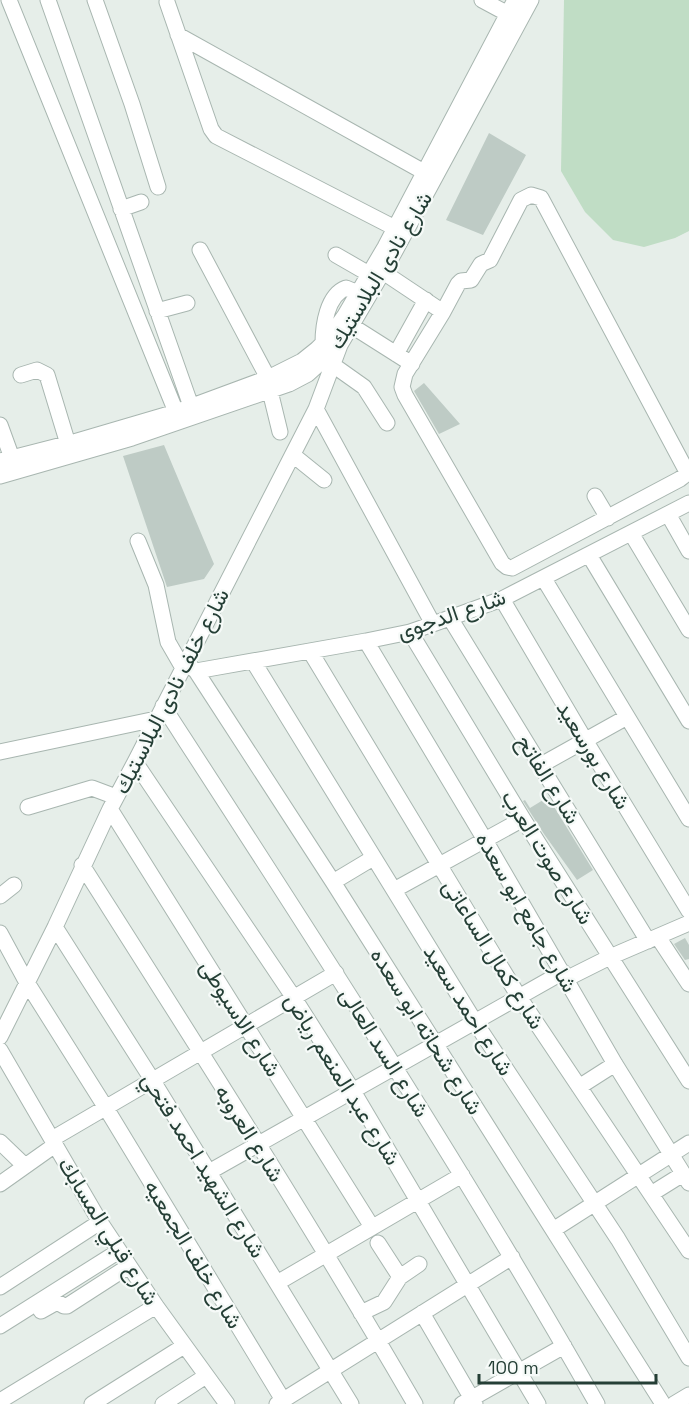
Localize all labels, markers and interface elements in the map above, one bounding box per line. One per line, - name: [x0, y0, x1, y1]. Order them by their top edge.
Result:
- street label: شارع نادى البلاستيك: [322, 186, 439, 355]
- street label: شارع الدجوى: [393, 582, 509, 647]
- street label: شارع خلف نادى البلاستيك: [107, 584, 236, 799]
- street label: شارع بورسعيد: [550, 696, 637, 815]
- street label: شارع الفاتح: [510, 729, 587, 829]
- street label: شارع صوت العرب: [495, 785, 600, 930]
- street label: شارع جامع ابو سعده: [469, 827, 584, 997]
- street label: شارع كمال الساعاتى: [436, 874, 551, 1035]
- street label: شارع احمد سعيد: [417, 939, 520, 1081]
- street label: شارع شحاته ابو سعده: [364, 942, 490, 1120]
- street label: شارع الاسيوطى: [193, 954, 288, 1082]
- street label: شارع السد العالى: [333, 982, 436, 1123]
- street label: شارع عبد المنعم رياض: [278, 988, 407, 1171]
- street label: شارع الشهيد احمد فتحي: [131, 1067, 272, 1265]
- street label: شارع العروبه: [208, 1079, 291, 1187]
- street label: شارع قبلي المسابك: [48, 1152, 166, 1313]
- street label: شارع خلف الجمعيه: [138, 1174, 249, 1334]
- scale bar: [479, 1347, 656, 1385]
- text: 100 m: [488, 1356, 539, 1379]

